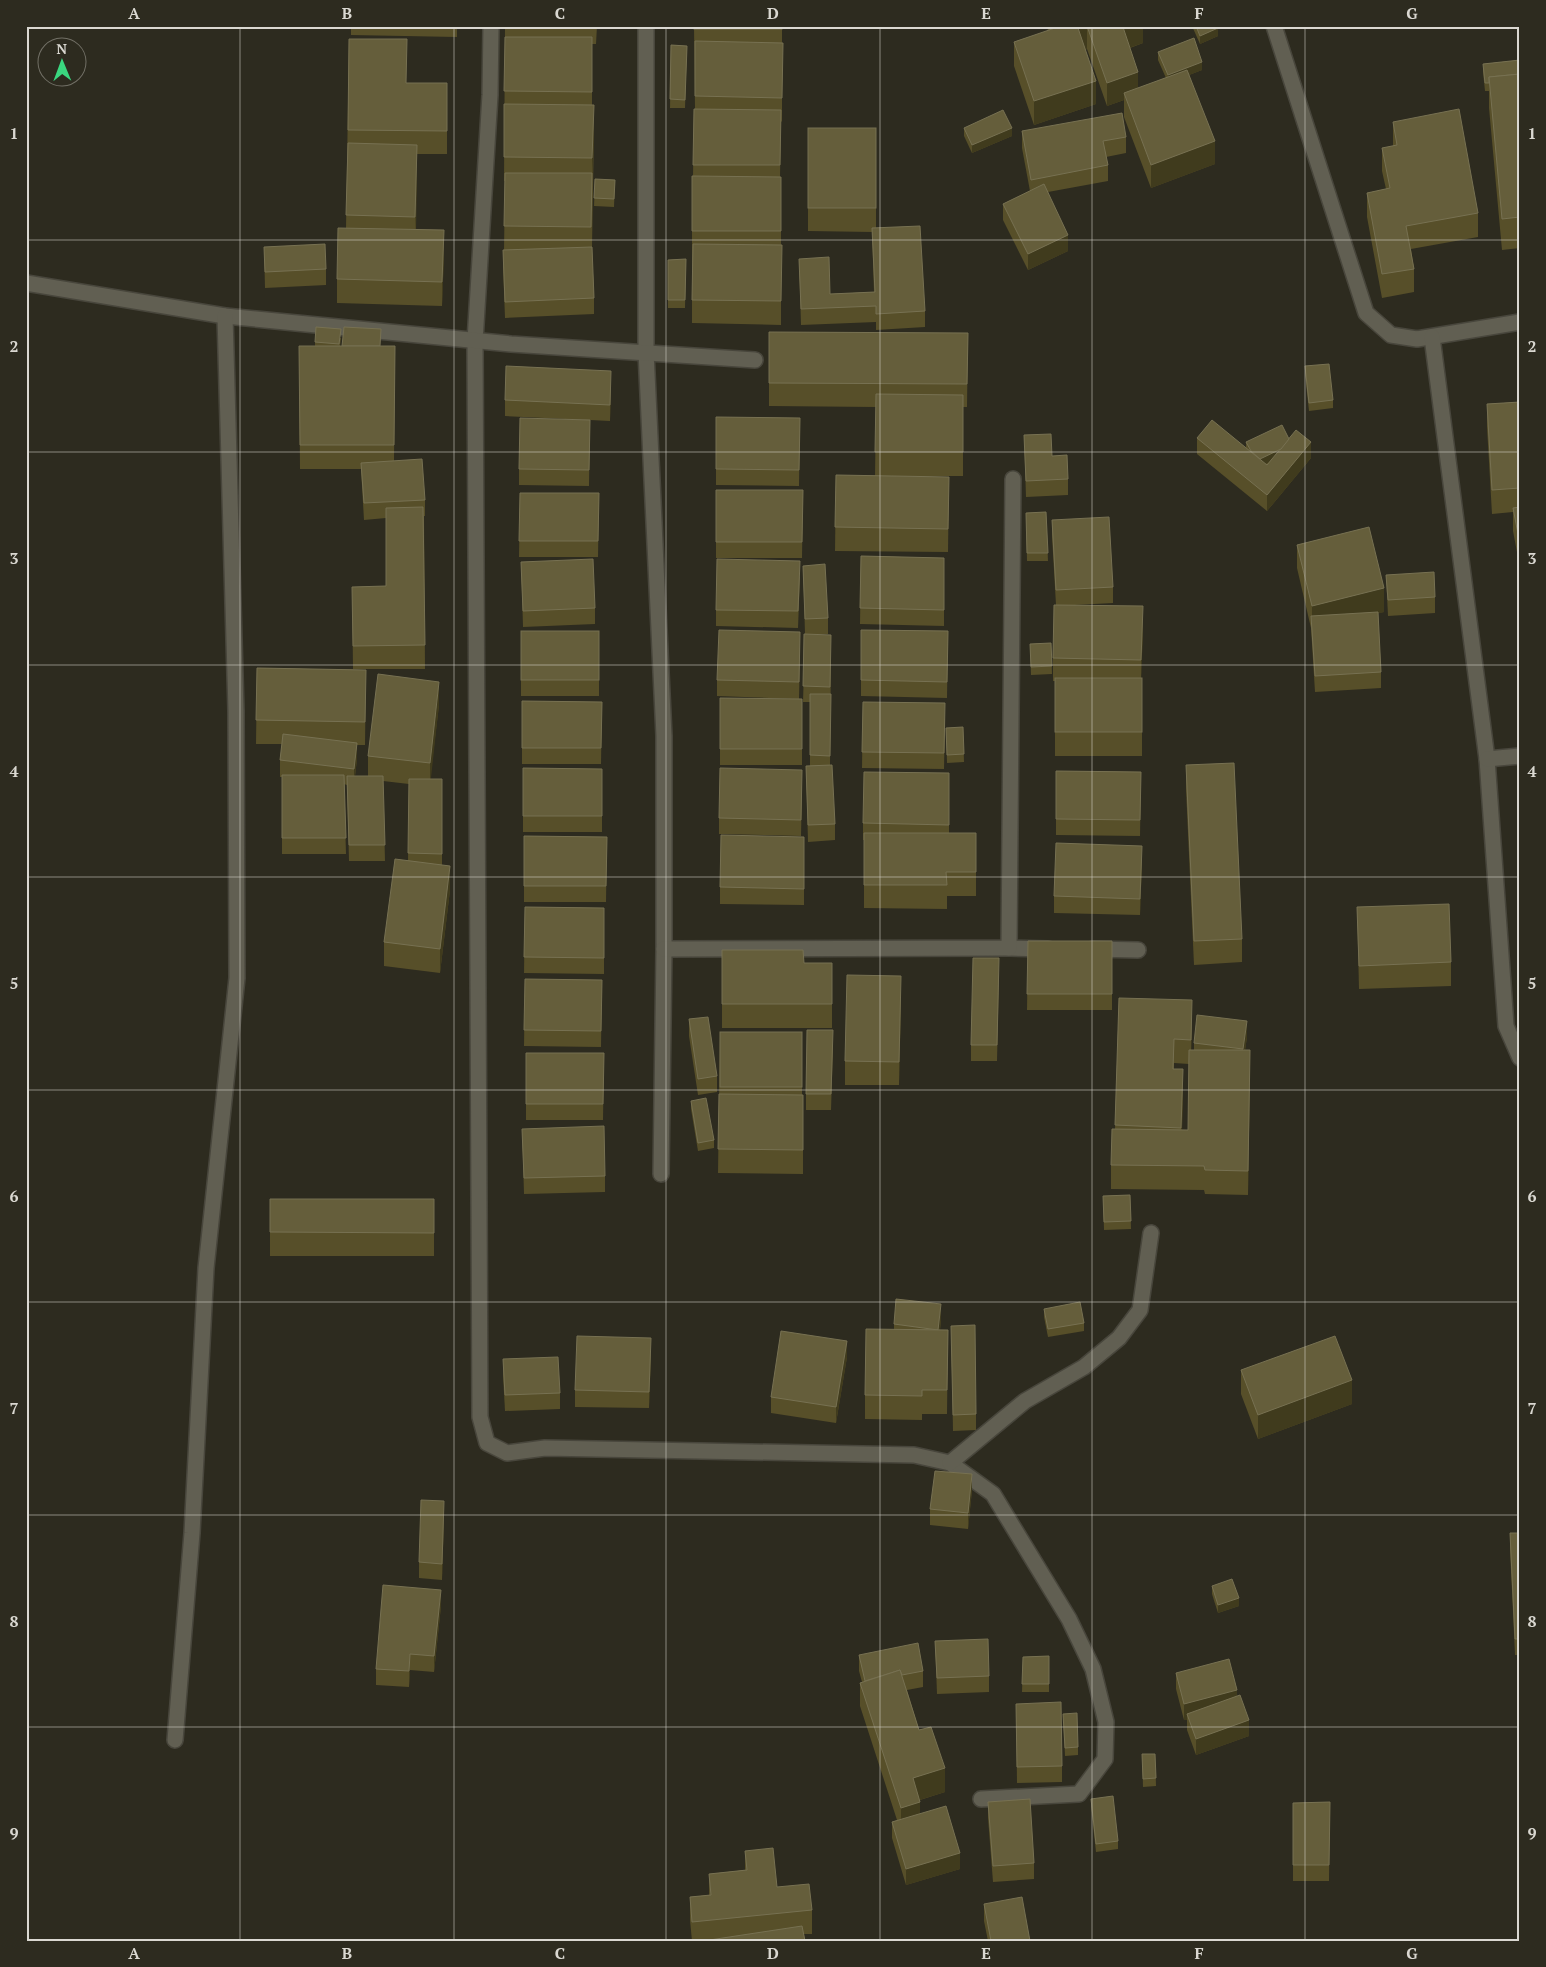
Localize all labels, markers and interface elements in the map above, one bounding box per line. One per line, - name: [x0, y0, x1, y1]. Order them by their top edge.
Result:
- text: A: [128, 2, 140, 24]
- text: B: [342, 2, 352, 24]
- text: C: [555, 2, 565, 24]
- text: D: [767, 2, 779, 24]
- text: E: [981, 2, 991, 24]
- text: F: [1194, 2, 1204, 24]
- text: G: [1406, 2, 1418, 24]
- north arrow: [38, 38, 88, 88]
- text: N: [56, 39, 68, 58]
- text: 1: [9, 122, 19, 144]
- text: 1: [1527, 122, 1537, 144]
- text: 2: [9, 335, 19, 357]
- text: 2: [1527, 335, 1537, 357]
- text: 3: [9, 547, 19, 569]
- text: 3: [1527, 547, 1537, 569]
- text: 4: [9, 760, 19, 782]
- text: 4: [1527, 760, 1537, 782]
- text: 5: [9, 972, 19, 994]
- text: 5: [1527, 972, 1537, 994]
- text: 6: [9, 1185, 19, 1207]
- text: 6: [1527, 1185, 1537, 1207]
- text: 7: [9, 1397, 19, 1419]
- text: 7: [1527, 1397, 1537, 1419]
- text: 8: [9, 1610, 19, 1632]
- text: 8: [1527, 1610, 1537, 1632]
- text: 9: [9, 1822, 19, 1844]
- text: 9: [1527, 1822, 1537, 1844]
- text: A: [128, 1942, 140, 1964]
- text: B: [342, 1942, 352, 1964]
- text: C: [555, 1942, 565, 1964]
- text: D: [767, 1942, 779, 1964]
- text: E: [981, 1942, 991, 1964]
- text: F: [1194, 1942, 1204, 1964]
- text: G: [1406, 1942, 1418, 1964]

